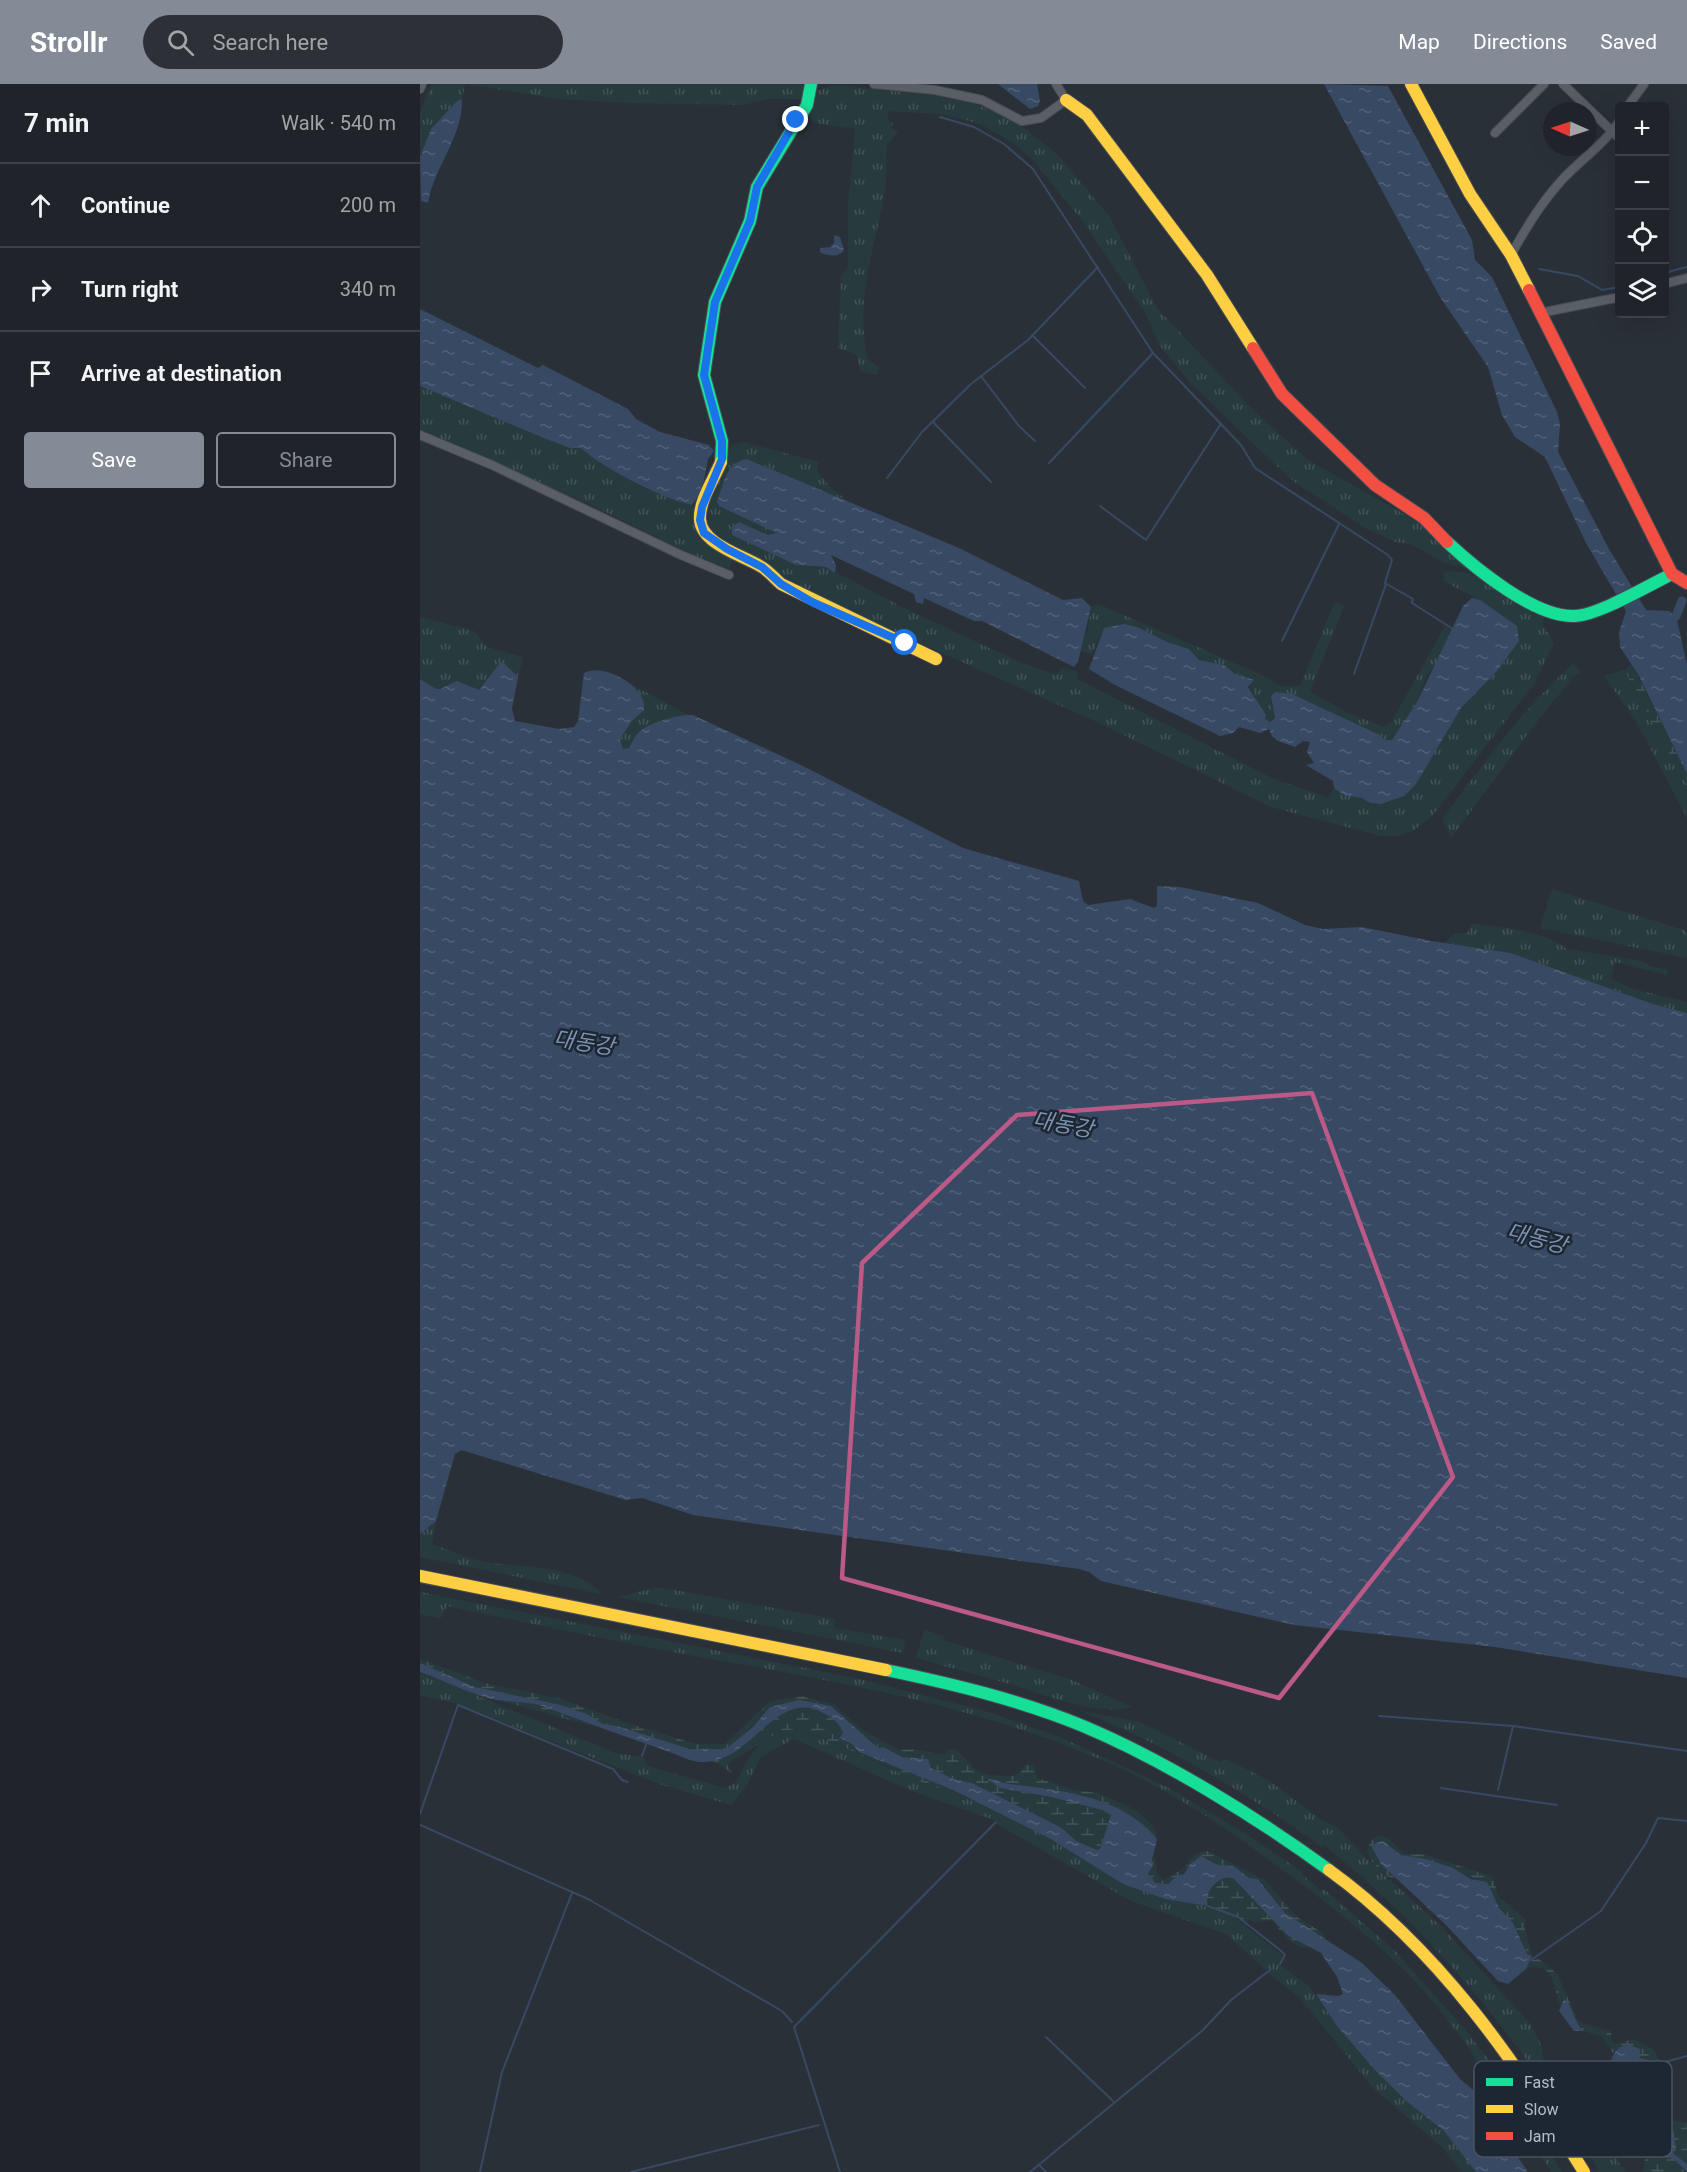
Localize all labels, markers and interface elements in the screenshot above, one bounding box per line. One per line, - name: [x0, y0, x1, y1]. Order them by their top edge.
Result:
- search box: [143, 15, 563, 69]
- text: Strollr: [30, 26, 107, 59]
- icon: search: [164, 26, 197, 59]
- text: Search here: [212, 30, 328, 55]
- text: Map: [1398, 30, 1440, 54]
- text: Directions: [1473, 30, 1567, 54]
- text: Saved: [1600, 30, 1657, 54]
- north arrow: [1543, 102, 1597, 156]
- map controls: [1615, 102, 1669, 318]
- button: +: [1615, 102, 1669, 156]
- route end: [782, 106, 808, 132]
- text: 7 min: [24, 108, 89, 138]
- text: Walk · 540 m: [281, 111, 396, 135]
- button: −: [1615, 156, 1669, 210]
- icon: ahead: [24, 189, 57, 222]
- text: Continue: [81, 193, 170, 218]
- text: 200 m: [340, 193, 396, 217]
- button: locate: [1615, 210, 1669, 264]
- button: layers: [1615, 264, 1669, 318]
- icon: right: [24, 273, 57, 306]
- text: Turn right: [81, 277, 178, 302]
- text: 340 m: [340, 277, 396, 301]
- icon: arrive: [24, 357, 57, 390]
- text: Arrive at destination: [81, 361, 282, 386]
- button: Save: [24, 432, 204, 488]
- button: Share: [216, 432, 396, 488]
- route start: [891, 629, 917, 655]
- water label: 대동강: [552, 1025, 619, 1060]
- water label: 대동강: [1031, 1107, 1098, 1143]
- water label: 대동강: [1504, 1219, 1572, 1259]
- legend: [1474, 2061, 1672, 2157]
- text: Fast: [1524, 2073, 1555, 2092]
- text: Slow: [1524, 2100, 1559, 2119]
- text: Jam: [1524, 2127, 1556, 2146]

